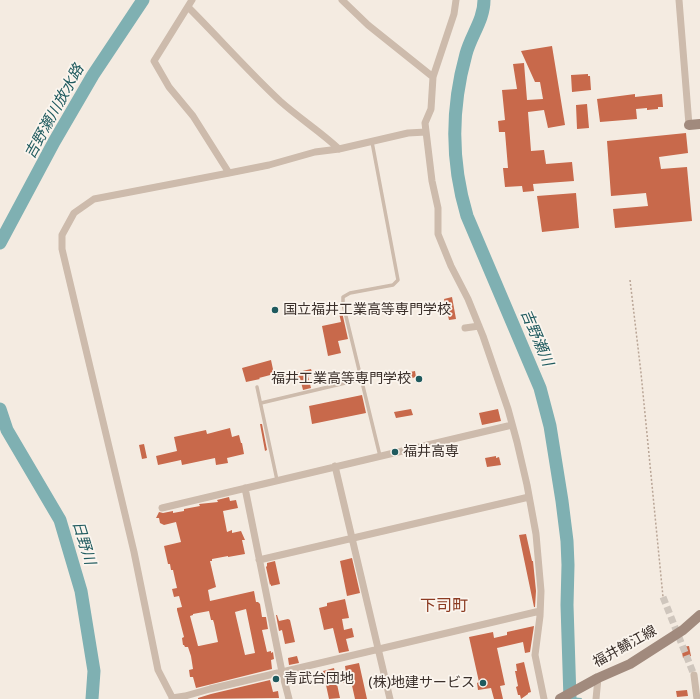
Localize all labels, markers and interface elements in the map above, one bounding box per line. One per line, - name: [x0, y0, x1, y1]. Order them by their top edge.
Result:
- water label: 吉野瀬川放水路: [22, 62, 88, 162]
- place label: 国立福井工業高等専門学校: [283, 302, 451, 318]
- marker: 国立福井工業高等専門学校: [270, 305, 280, 315]
- water label: 吉野瀬川: [516, 307, 556, 369]
- place label: 福井工業高等専門学校: [271, 371, 411, 387]
- marker: 福井工業高等専門学校: [414, 374, 424, 384]
- place label: 福井高専: [403, 444, 459, 460]
- marker: 福井高専: [390, 447, 400, 457]
- water label: 日野川: [68, 519, 98, 567]
- district label: 下司町: [420, 597, 468, 617]
- street label: 福井鯖江線: [590, 623, 660, 671]
- place label: 青武台団地: [284, 671, 354, 687]
- marker: 青武台団地: [271, 674, 281, 684]
- place label: (株)地建サービス: [368, 675, 475, 691]
- marker: (株)地建サービス: [478, 678, 488, 688]

